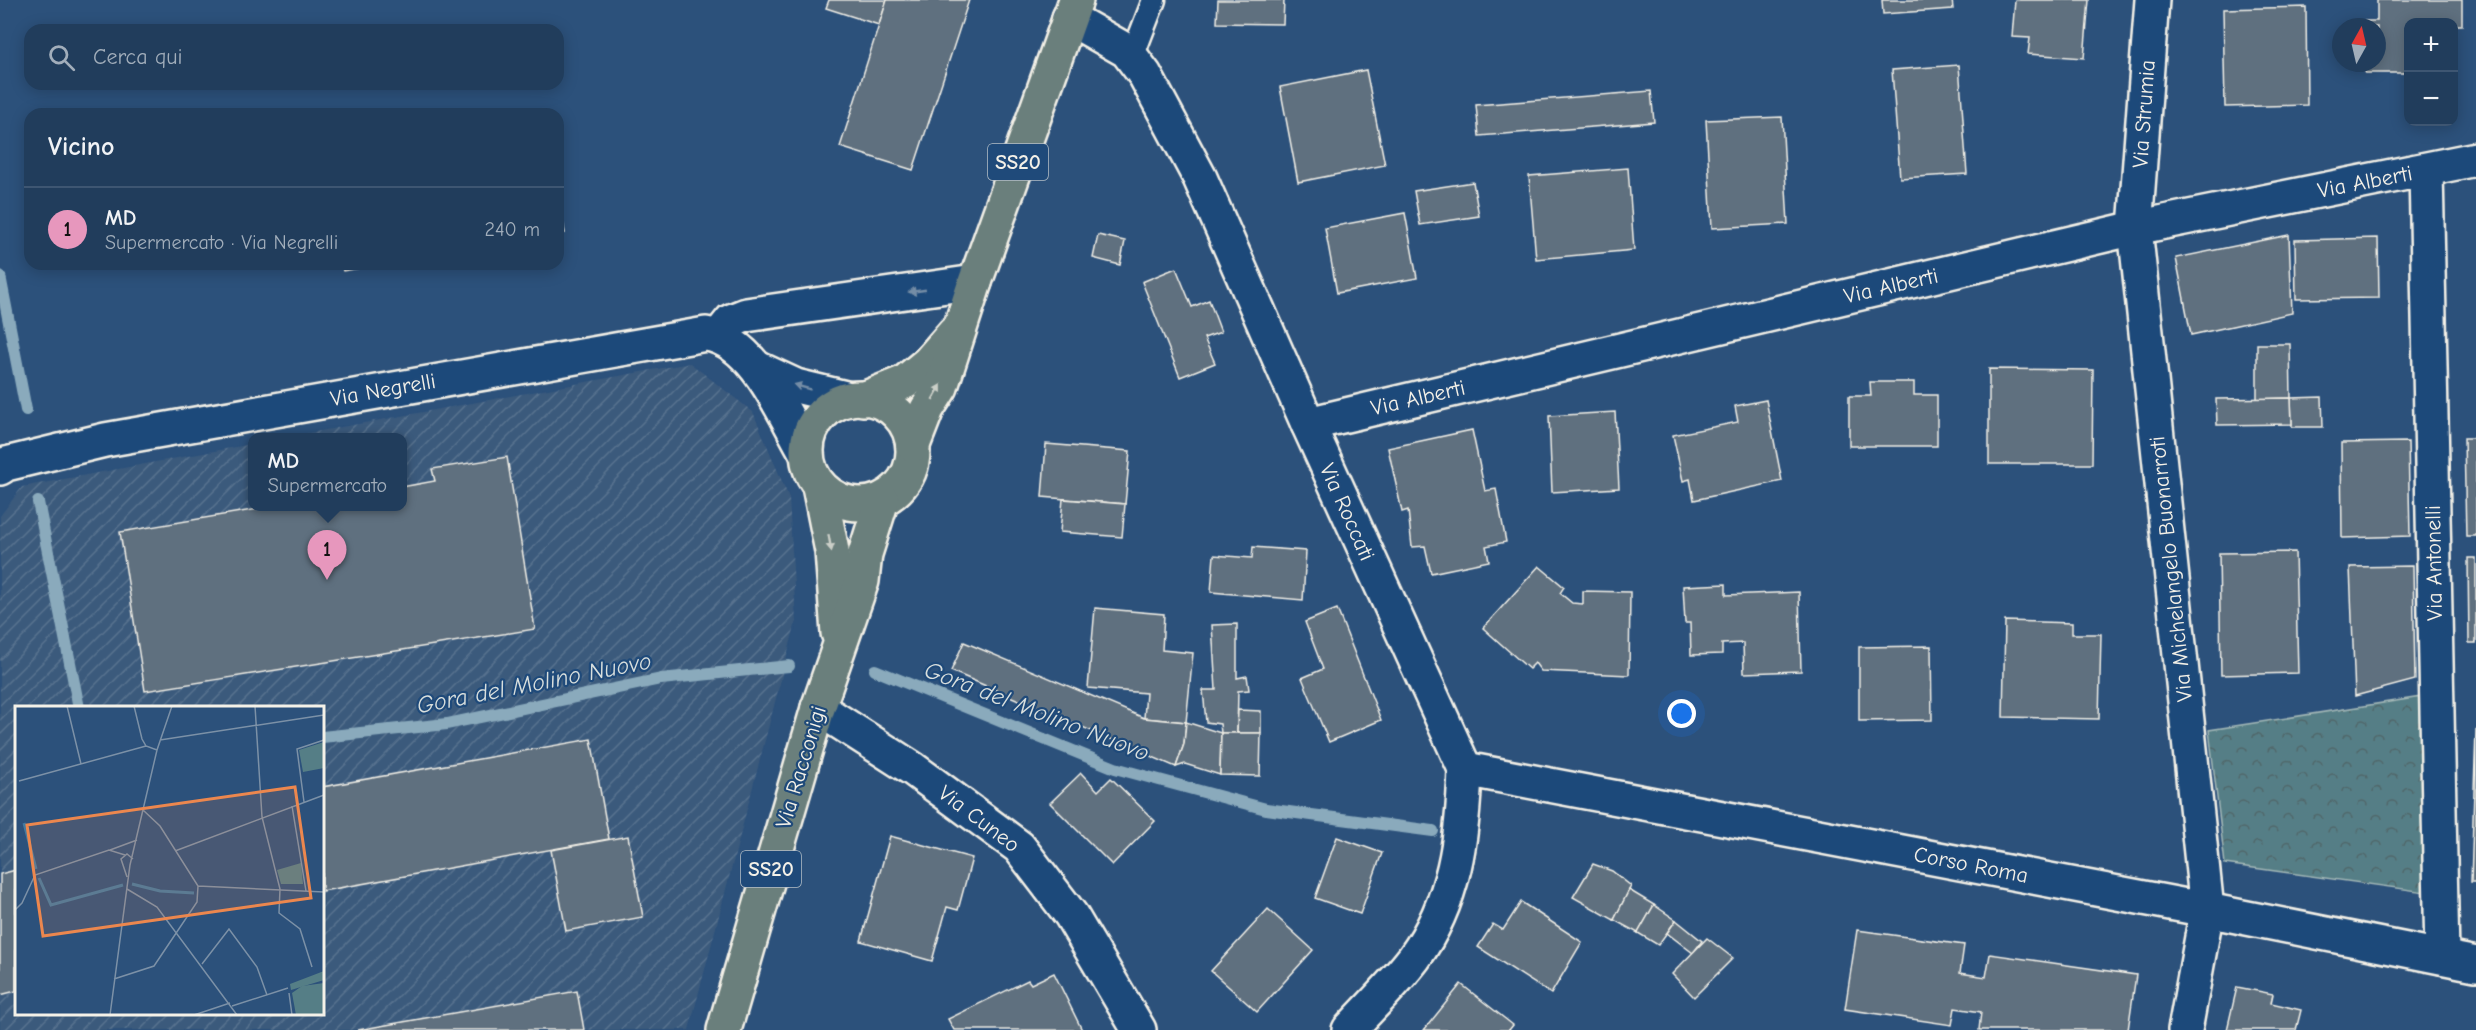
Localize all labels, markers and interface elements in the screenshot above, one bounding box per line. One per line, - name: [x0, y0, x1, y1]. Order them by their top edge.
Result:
- north arrow: [2332, 18, 2386, 72]
- map controls: [2404, 18, 2458, 126]
- button: +: [2404, 18, 2458, 72]
- search box: [24, 24, 564, 90]
- icon: search: [45, 41, 78, 74]
- text: Cerca qui: [93, 44, 183, 70]
- street label: Via Strumia: [2127, 59, 2161, 169]
- button: −: [2404, 72, 2458, 126]
- text: Vicino: [48, 132, 114, 162]
- road number: SS20: [988, 144, 1048, 180]
- street label: Via Alberti: [2315, 160, 2415, 204]
- text: MD: [105, 205, 136, 231]
- text: 1: [64, 218, 71, 241]
- text: 240 m: [485, 218, 540, 241]
- text: Supermercato · Via Negrelli: [105, 231, 338, 254]
- street label: Via Alberti: [1841, 263, 1941, 309]
- one-way arrow: [907, 286, 926, 295]
- street label: Via Negrelli: [328, 368, 438, 412]
- street label: Via Alberti: [1368, 375, 1468, 421]
- one-way arrow: [793, 381, 811, 391]
- one-way arrow: [932, 384, 943, 400]
- popup: [248, 433, 407, 511]
- street label: Via Michelangelo Buonarroti: [2144, 435, 2198, 703]
- text: MD: [268, 448, 299, 474]
- street label: Via Roccati: [1314, 459, 1380, 565]
- text: Supermercato: [268, 474, 387, 497]
- street label: Via Antonelli: [2420, 505, 2448, 621]
- pin: 1: [308, 530, 346, 580]
- one-way arrow: [826, 534, 835, 553]
- water label: Gora del Molino Nuovo: [414, 647, 654, 719]
- water label: Gora del Molino Nuovo: [921, 655, 1153, 767]
- your location: [1667, 699, 1696, 728]
- street label: Via Racconigi: [770, 703, 832, 831]
- inset map: [15, 706, 324, 1015]
- street label: Via Cuneo: [933, 780, 1025, 858]
- street label: Corso Roma: [1912, 841, 2030, 889]
- road number: SS20: [741, 851, 801, 887]

